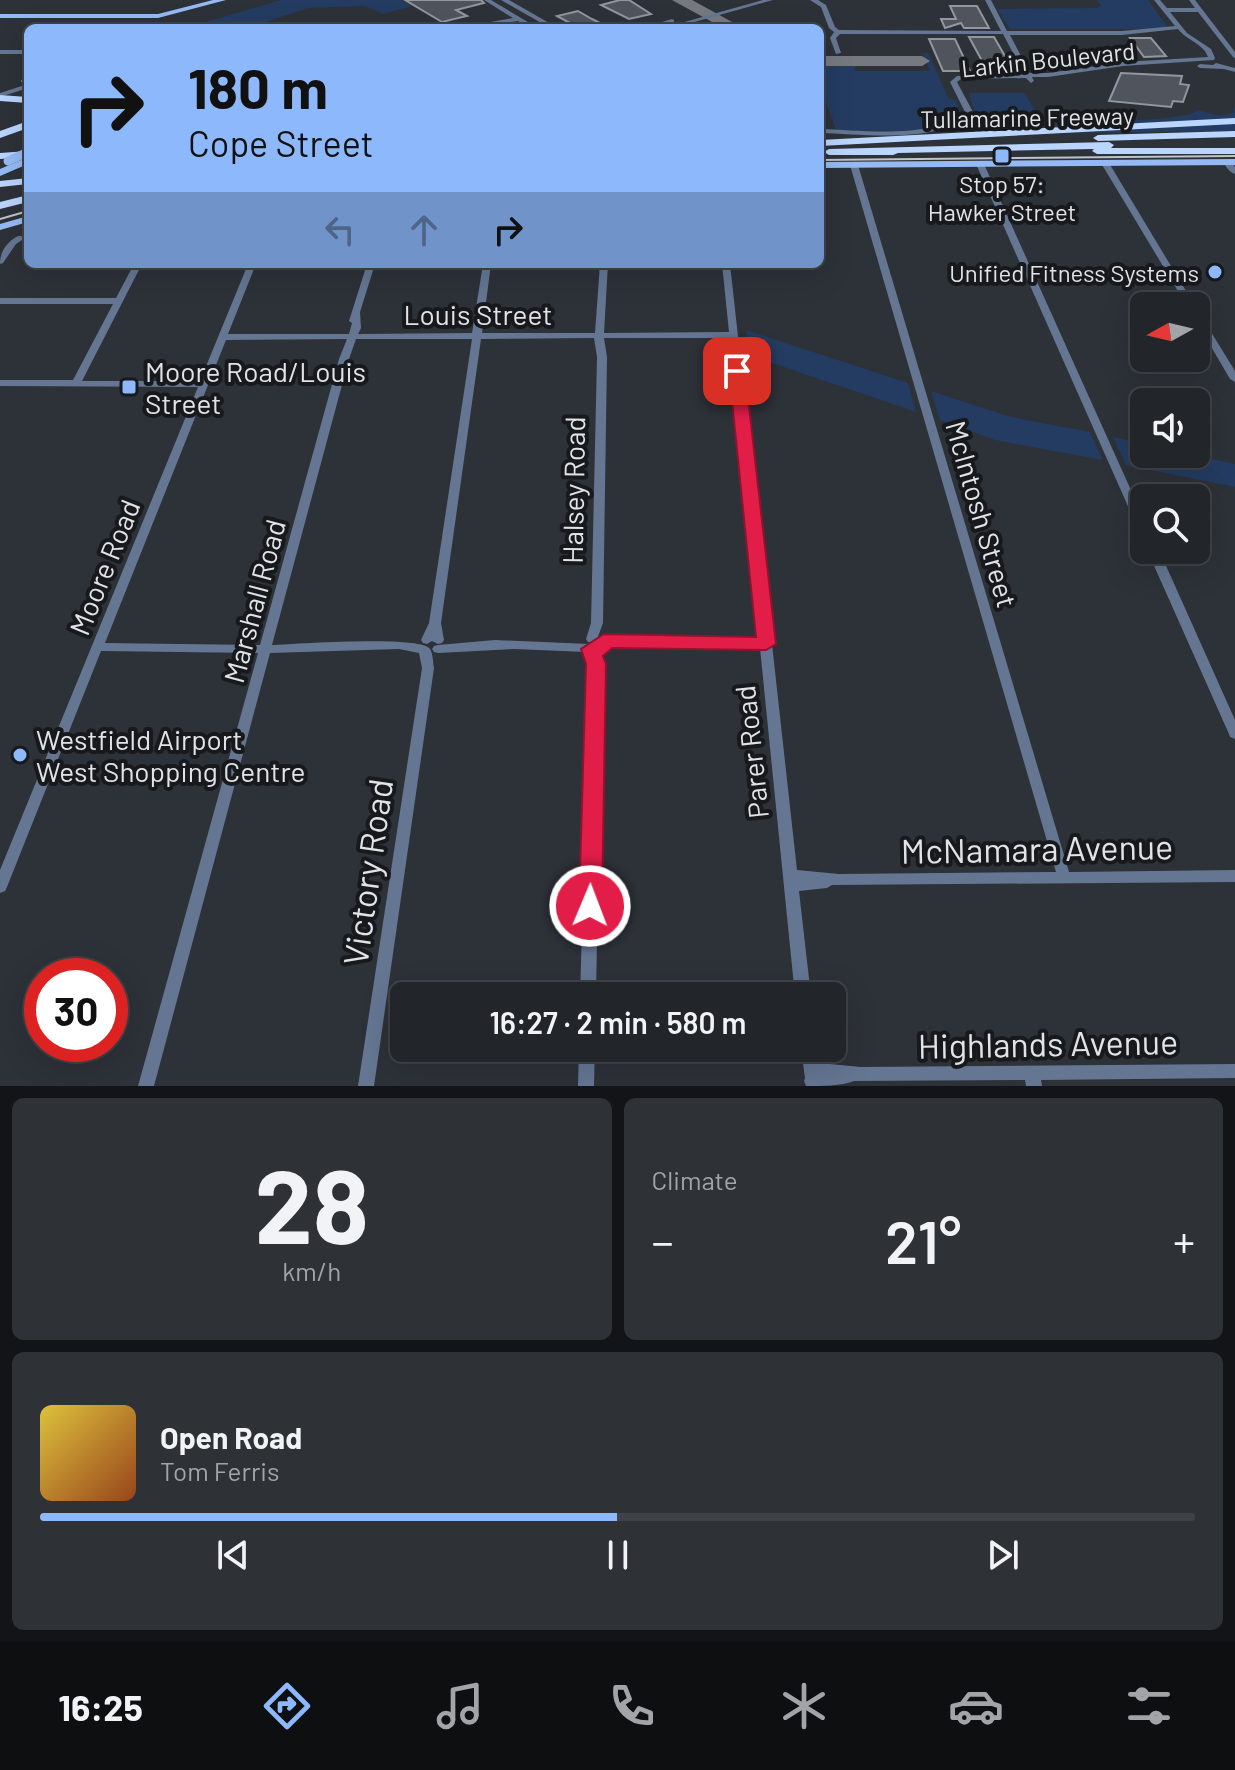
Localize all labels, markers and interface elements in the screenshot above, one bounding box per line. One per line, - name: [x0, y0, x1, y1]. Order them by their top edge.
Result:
- street label: Larkin Boulevard: [960, 35, 1136, 83]
- text: 180 m: [188, 53, 328, 120]
- icon: right: [56, 56, 160, 160]
- street label: Tullamarine Freeway: [920, 101, 1134, 133]
- text: Cope Street: [188, 121, 374, 164]
- marker: Stop 57: Hawker Street: [993, 147, 1011, 165]
- place label: Stop 57: Hawker Street: [928, 169, 1076, 226]
- icon: left: [318, 208, 362, 252]
- icon: ahead: [402, 208, 446, 252]
- icon: right: [486, 208, 530, 252]
- place label: Unified Fitness Systems: [949, 258, 1199, 287]
- marker: Unified Fitness Systems: [1206, 263, 1224, 281]
- north arrow: [1130, 292, 1210, 372]
- map controls: [1130, 292, 1210, 564]
- street label: Louis Street: [404, 297, 552, 331]
- pin: [703, 337, 771, 405]
- icon: arrive: [715, 349, 759, 393]
- place label: Moore Road/Louis Street: [145, 354, 366, 420]
- marker: Moore Road/Louis Street: [120, 378, 138, 396]
- button: sound: [1130, 388, 1210, 468]
- street label: Halsey Road: [555, 416, 591, 564]
- street label: McIntosh Street: [939, 417, 1025, 611]
- button: search: [1130, 484, 1210, 564]
- street label: Moore Road: [61, 494, 147, 640]
- street label: Marshall Road: [216, 516, 292, 686]
- street label: Parer Road: [727, 684, 775, 820]
- place label: Westfield Airport West Shopping Centre: [36, 722, 306, 788]
- marker: Westfield Airport West Shopping Centre: [11, 746, 29, 764]
- street label: Victory Road: [334, 776, 400, 968]
- street label: McNamara Avenue: [900, 825, 1174, 871]
- position arrow: [548, 864, 632, 948]
- speed limit sign: 30: [24, 958, 128, 1062]
- text: 16:27 · 2 min · 580 m: [489, 1004, 747, 1040]
- street label: Highlands Avenue: [917, 1020, 1179, 1066]
- text: 28: [254, 1140, 369, 1265]
- text: Climate: [652, 1164, 738, 1195]
- text: 21°: [885, 1204, 961, 1276]
- text: −: [652, 1214, 674, 1267]
- text: +: [1173, 1214, 1195, 1267]
- text: km/h: [282, 1255, 341, 1286]
- text: Open Road: [160, 1419, 302, 1455]
- text: Tom Ferris: [160, 1455, 280, 1486]
- icon: previous: [211, 1533, 255, 1577]
- icon: pause: [596, 1533, 640, 1577]
- icon: next: [981, 1533, 1025, 1577]
- icon: directions: [259, 1678, 315, 1734]
- icon: music: [432, 1678, 488, 1734]
- icon: phone: [604, 1678, 660, 1734]
- icon: climate: [776, 1678, 832, 1734]
- icon: car: [948, 1678, 1004, 1734]
- icon: filters: [1121, 1678, 1177, 1734]
- text: 16:25: [58, 1685, 143, 1728]

